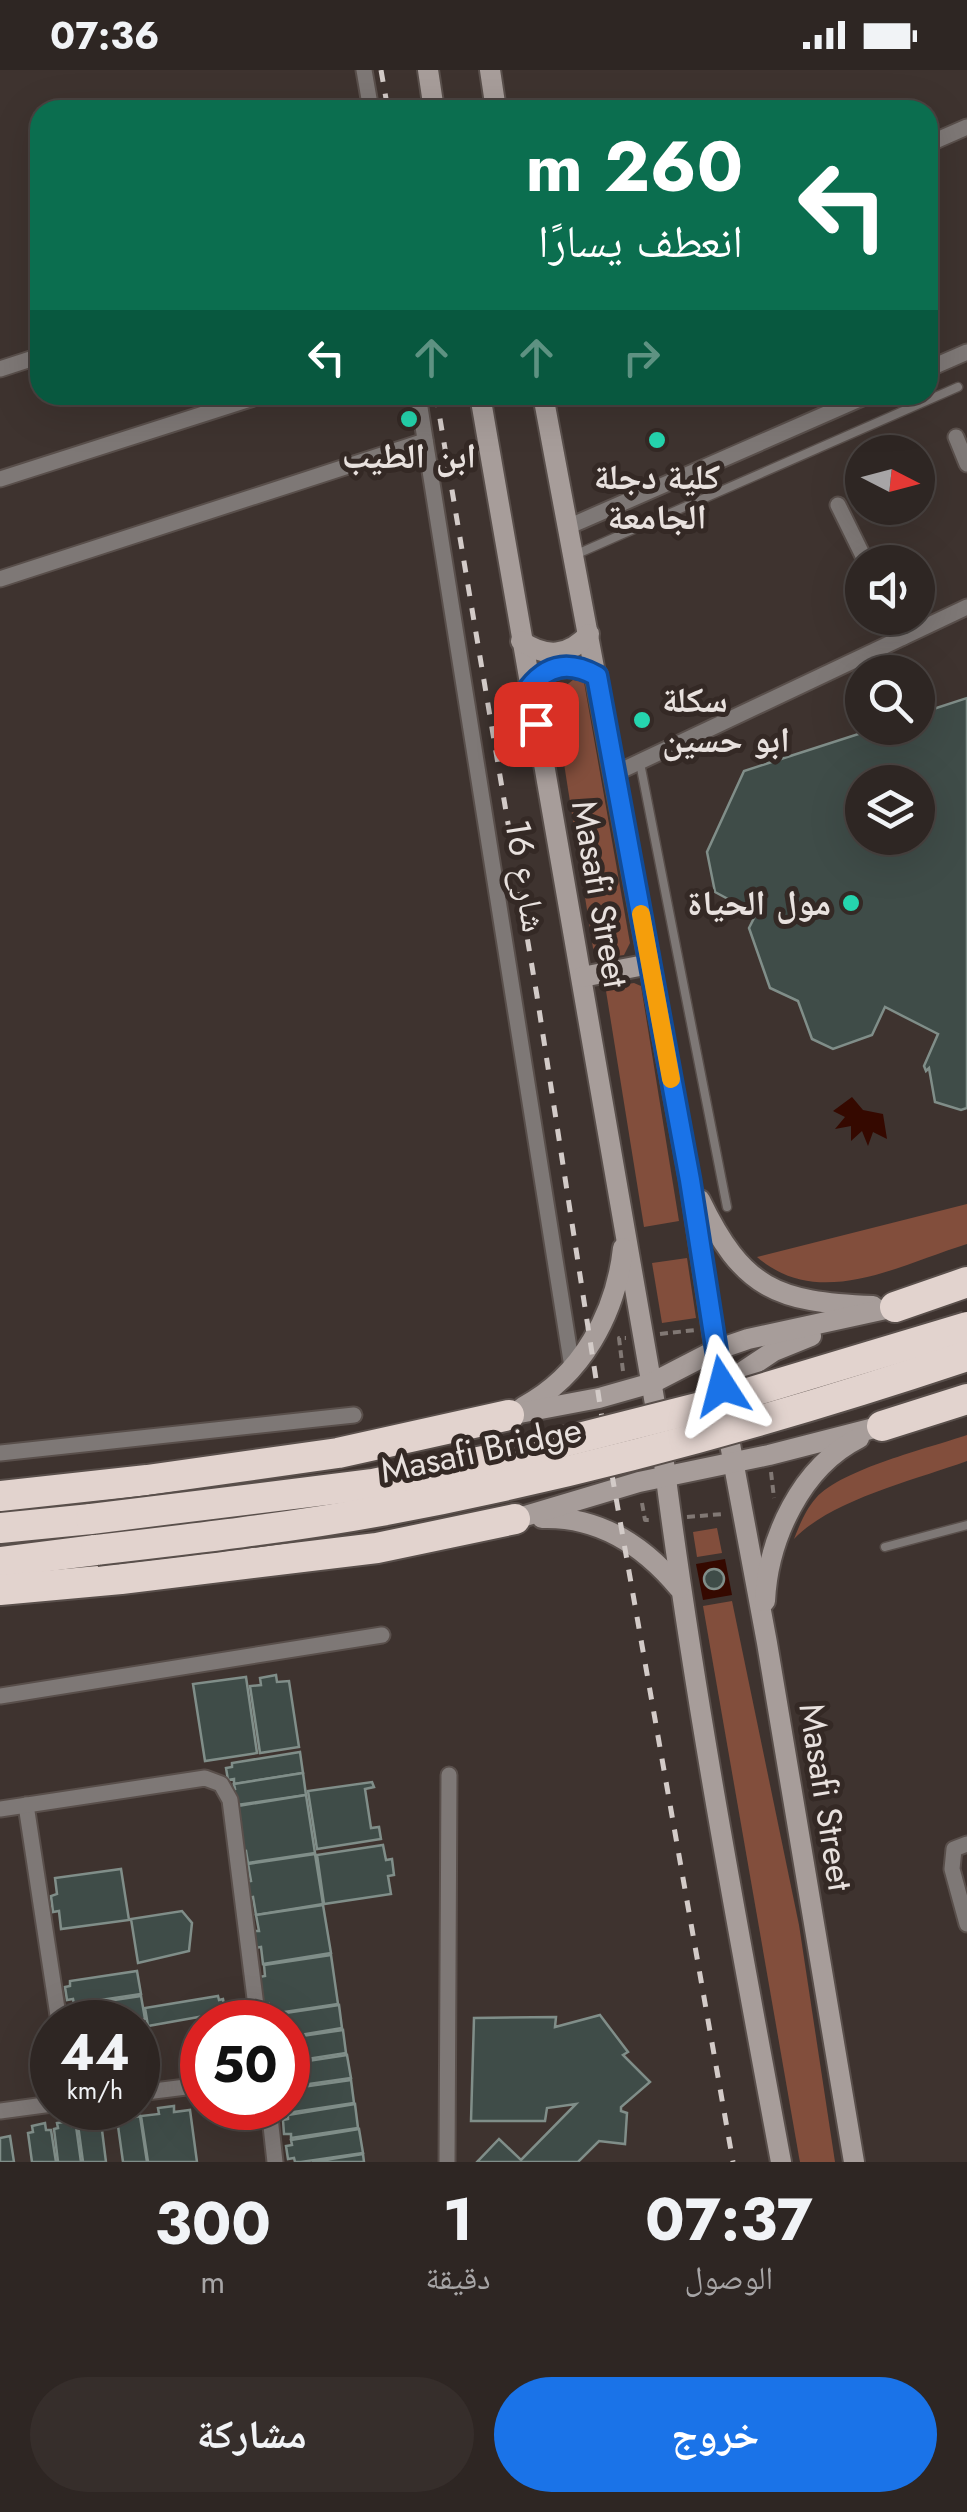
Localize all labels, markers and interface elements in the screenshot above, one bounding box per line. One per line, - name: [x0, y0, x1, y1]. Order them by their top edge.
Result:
- text: 07:36: [50, 8, 159, 63]
- text: 260 m: [526, 116, 743, 217]
- icon: left: [778, 140, 908, 270]
- text: انعطف يسارًا: [538, 209, 743, 274]
- icon: left: [299, 330, 354, 385]
- icon: ahead: [404, 330, 459, 385]
- icon: ahead: [509, 330, 564, 385]
- icon: right: [614, 330, 669, 385]
- marker: ابن الطيب: [398, 408, 420, 430]
- marker: كلية دجلة الجامعة: [646, 429, 668, 451]
- place label: ابن الطيب: [342, 431, 476, 481]
- north arrow: [845, 435, 935, 525]
- map controls: [845, 435, 935, 855]
- place label: كلية دجلة الجامعة: [594, 452, 720, 542]
- button: sound: [845, 545, 935, 635]
- button: search: [845, 655, 935, 745]
- place label: سكلة ابو حسين: [662, 675, 790, 765]
- pin: [494, 682, 579, 767]
- icon: arrive: [509, 697, 564, 752]
- marker: سكلة ابو حسين: [631, 709, 653, 731]
- button: layers: [845, 765, 935, 855]
- street label: Masafi Street: [559, 796, 641, 992]
- street label: شارع 16: [492, 816, 560, 936]
- place label: مول الحياة: [687, 878, 831, 928]
- marker: مول الحياة: [840, 892, 862, 914]
- position arrow: [670, 1334, 774, 1438]
- street label: Masafi Bridge: [376, 1404, 586, 1496]
- street label: Masafi Street: [787, 1700, 866, 1895]
- speed limit sign: 50: [180, 2000, 310, 2130]
- text: 44: [60, 2016, 130, 2089]
- text: km/h: [67, 2072, 123, 2108]
- text: 1: [443, 2176, 473, 2263]
- text: 07:37: [645, 2176, 813, 2263]
- text: 300: [154, 2180, 271, 2267]
- text: دقيقة: [425, 2255, 491, 2301]
- text: الوصول: [684, 2255, 773, 2301]
- text: m: [200, 2259, 225, 2305]
- button: مشاركة: [30, 2377, 474, 2492]
- button: خروج: [494, 2377, 937, 2492]

